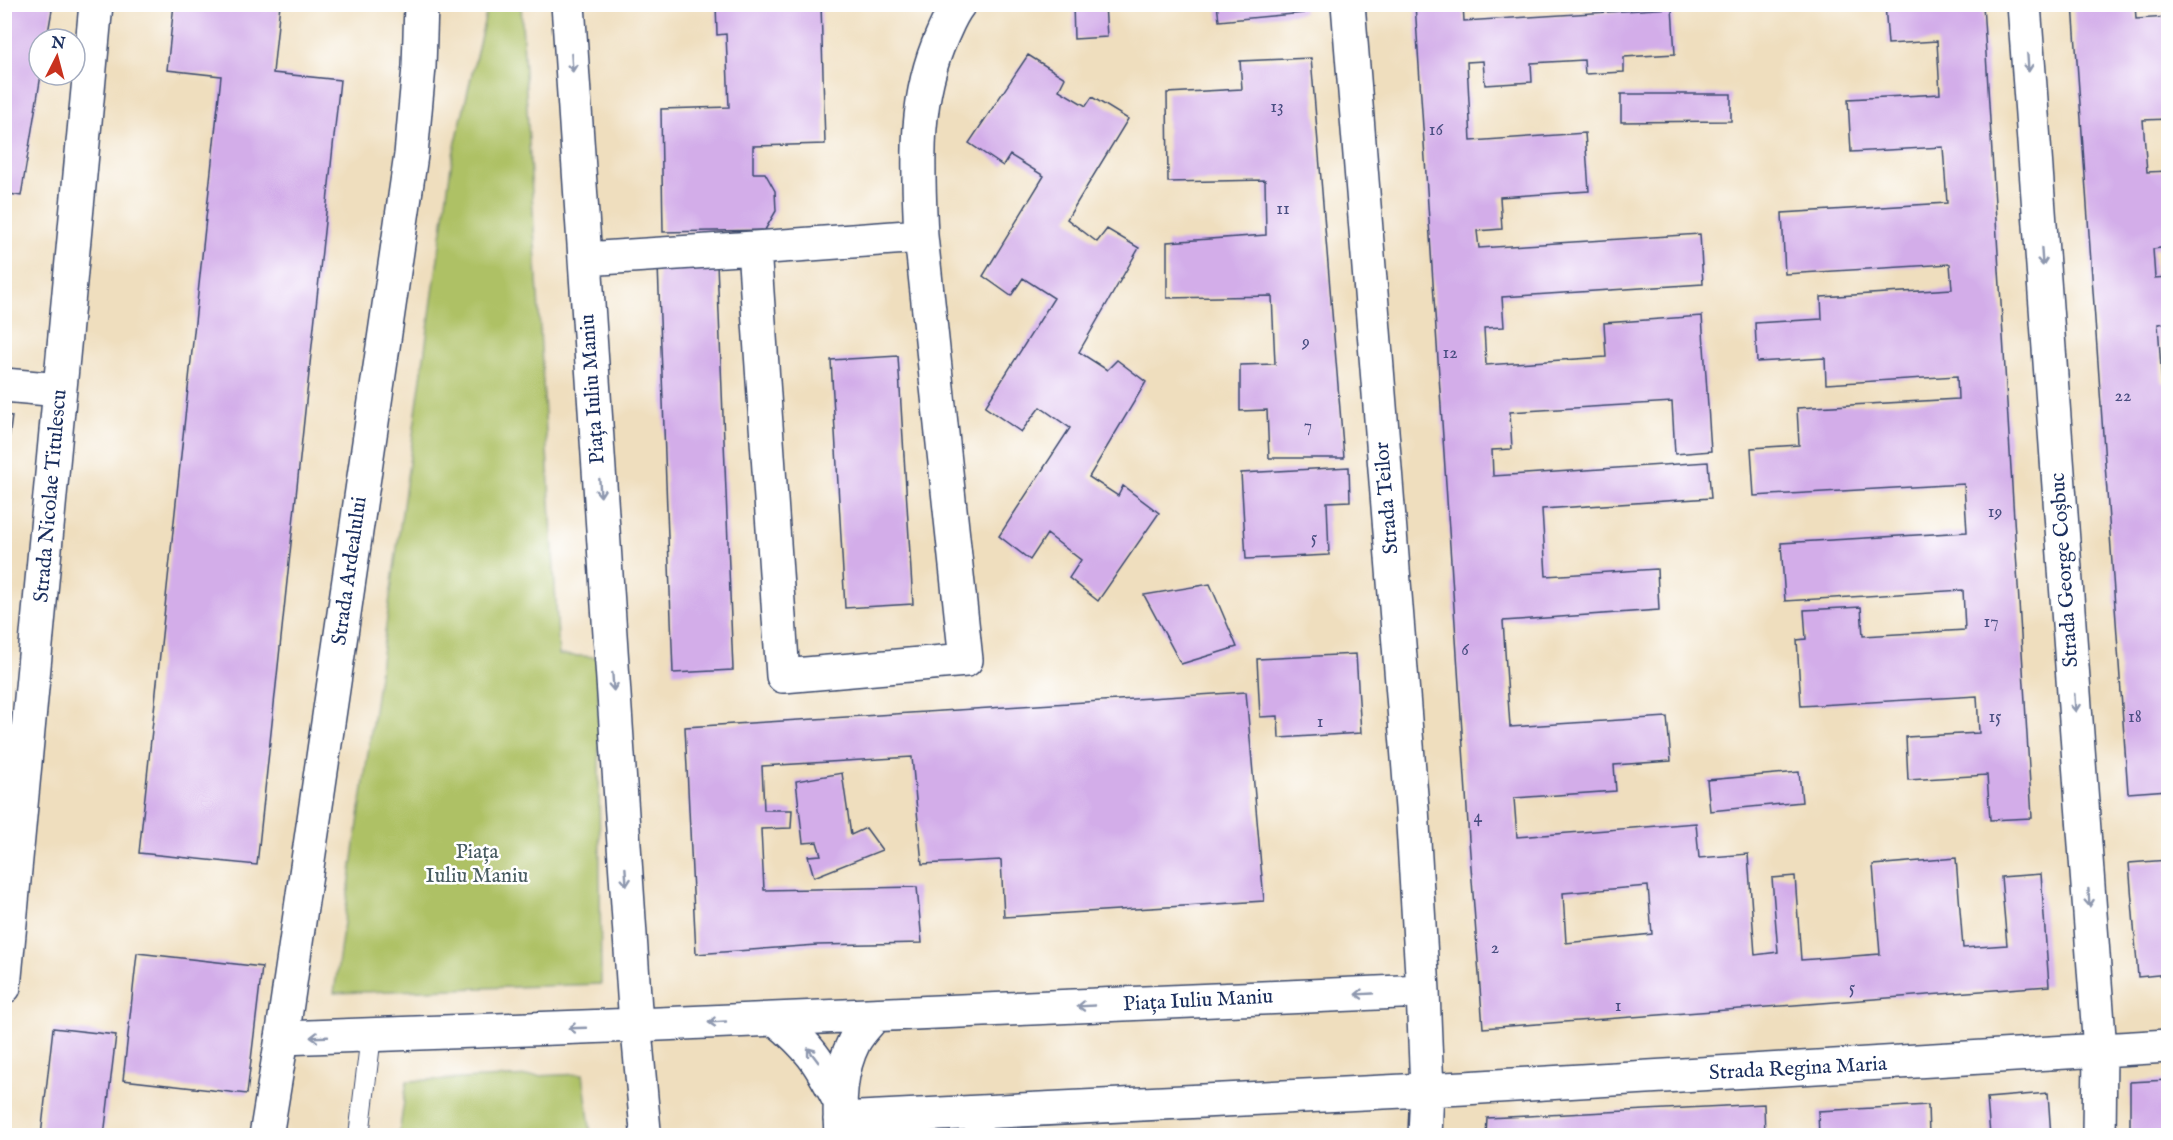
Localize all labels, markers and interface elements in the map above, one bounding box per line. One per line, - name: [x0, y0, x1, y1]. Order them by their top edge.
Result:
- north arrow: [27, 27, 87, 87]
- text: N: [49, 33, 66, 55]
- one-way arrow: [566, 52, 577, 72]
- one-way arrow: [2023, 52, 2034, 72]
- house number: 13: [1270, 96, 1284, 119]
- house number: 16: [1429, 119, 1444, 142]
- house number: 11: [1276, 198, 1290, 221]
- one-way arrow: [2037, 247, 2048, 267]
- street label: Piața Iuliu Maniu: [574, 313, 612, 465]
- house number: 9: [1301, 331, 1310, 354]
- house number: 12: [1442, 342, 1458, 365]
- house number: 22: [2115, 385, 2131, 408]
- street label: Strada Nicolae Titulescu: [28, 388, 74, 604]
- house number: 7: [1304, 415, 1312, 438]
- street label: Strada Teilor: [1369, 440, 1405, 555]
- street label: Strada George Coșbuc: [2045, 472, 2085, 668]
- one-way arrow: [595, 477, 606, 497]
- street label: Strada Ardealului: [326, 495, 374, 647]
- house number: 19: [1988, 501, 2002, 524]
- house number: 5: [1311, 527, 1318, 550]
- house number: 17: [1983, 611, 1999, 634]
- house number: 6: [1461, 639, 1469, 662]
- one-way arrow: [608, 672, 619, 692]
- one-way arrow: [2069, 693, 2080, 713]
- house number: 15: [1988, 706, 2002, 729]
- house number: 18: [2128, 706, 2142, 729]
- house number: 1: [1317, 711, 1323, 734]
- house number: 4: [1474, 806, 1483, 829]
- park label: Piața Iuliu Maniu: [426, 839, 528, 890]
- one-way arrow: [621, 867, 632, 887]
- one-way arrow: [2083, 887, 2094, 907]
- house number: 2: [1491, 937, 1499, 960]
- house number: 5: [1849, 977, 1856, 1000]
- street label: Piața Iuliu Maniu: [1122, 984, 1274, 1018]
- one-way arrow: [1355, 988, 1375, 1000]
- house number: 1: [1615, 995, 1621, 1018]
- one-way arrow: [1076, 1001, 1096, 1012]
- one-way arrow: [708, 1016, 728, 1027]
- one-way arrow: [568, 1022, 588, 1033]
- one-way arrow: [310, 1031, 330, 1042]
- one-way arrow: [807, 1047, 820, 1063]
- street label: Strada Regina Maria: [1708, 1051, 1889, 1087]

